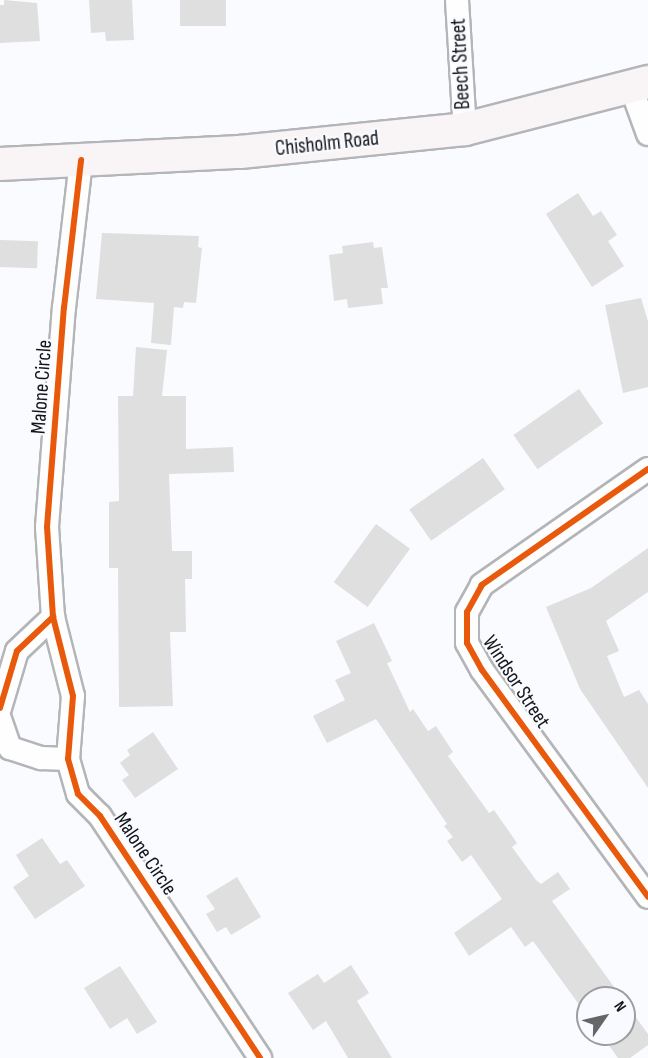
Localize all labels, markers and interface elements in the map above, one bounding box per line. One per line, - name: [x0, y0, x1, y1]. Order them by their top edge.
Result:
- street label: Beech Street: [446, 18, 476, 110]
- street label: Chisholm Road: [274, 126, 380, 162]
- street label: Malone Circle: [26, 339, 58, 435]
- street label: Windsor Street: [477, 631, 555, 733]
- street label: Malone Circle: [108, 808, 182, 900]
- north arrow: [576, 986, 636, 1046]
- text: N: [609, 998, 630, 1016]

